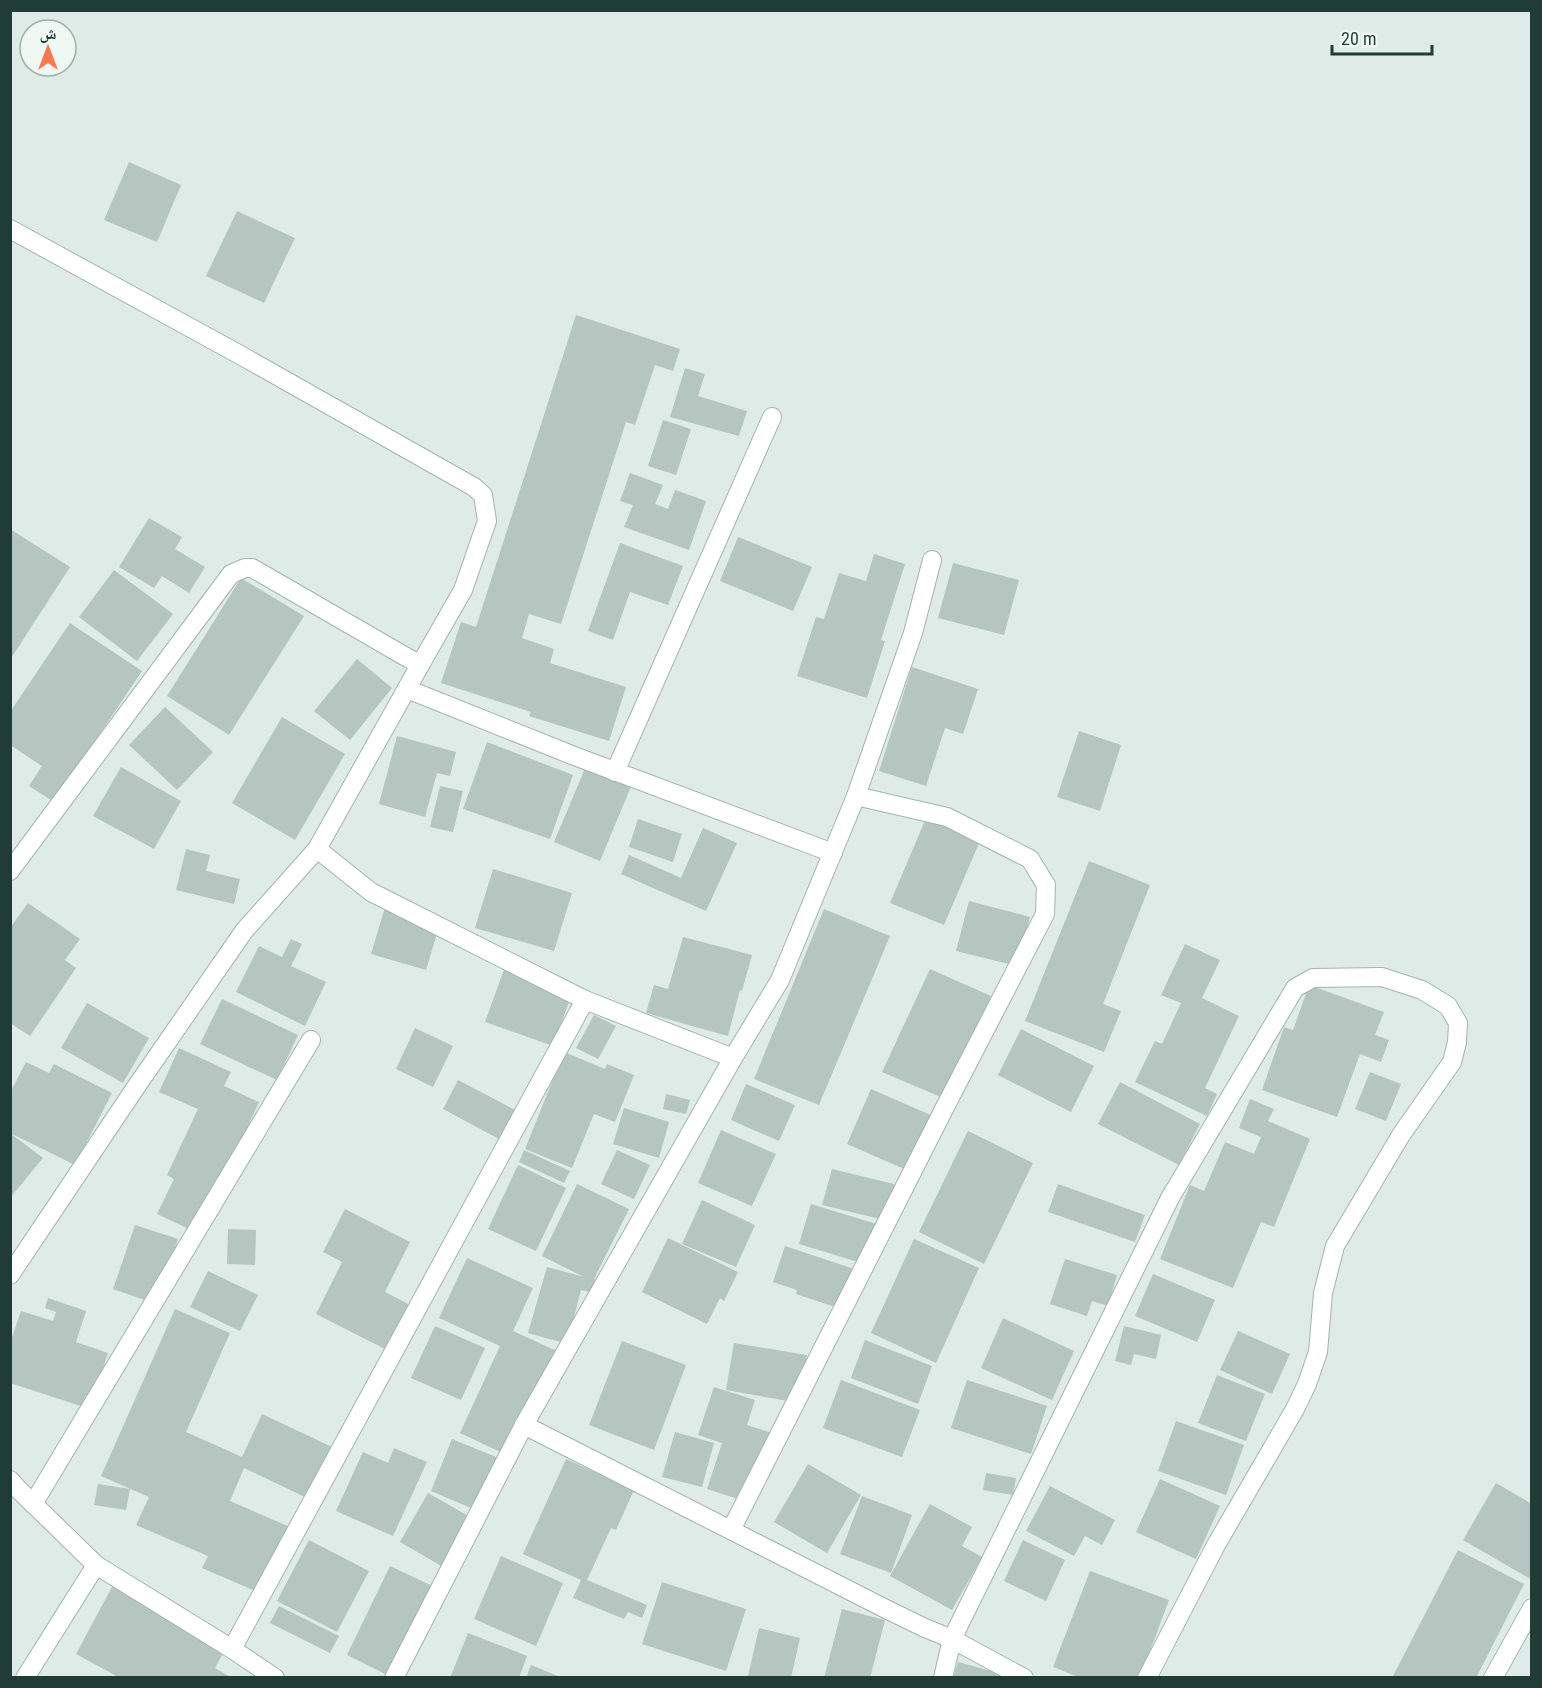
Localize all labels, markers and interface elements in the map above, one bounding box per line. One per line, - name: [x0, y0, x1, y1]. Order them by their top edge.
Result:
- north arrow: [18, 18, 78, 78]
- scale bar: [1332, 18, 1432, 56]
- text: ش: [40, 24, 57, 43]
- text: 20 m: [1341, 28, 1376, 49]

